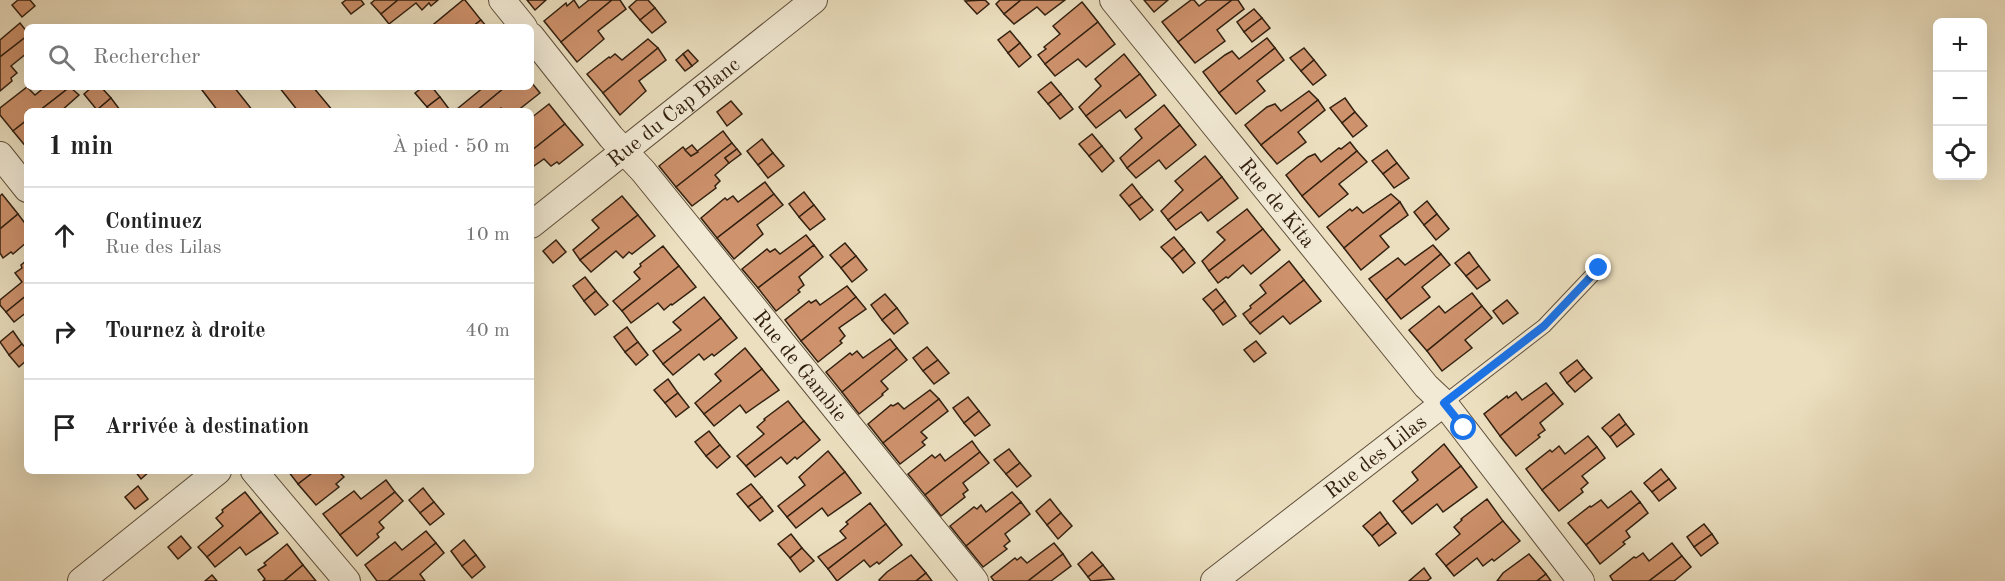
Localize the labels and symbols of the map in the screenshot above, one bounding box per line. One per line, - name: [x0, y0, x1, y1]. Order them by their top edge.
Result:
- street label: Rue du Cap Blanc: [604, 54, 744, 172]
- street label: Rue de Kita: [1234, 155, 1318, 252]
- route end: [1585, 254, 1611, 280]
- street label: Rue de Gambie: [748, 307, 851, 426]
- street label: Rue des Lilas: [1321, 412, 1431, 503]
- route start: [1450, 414, 1476, 440]

